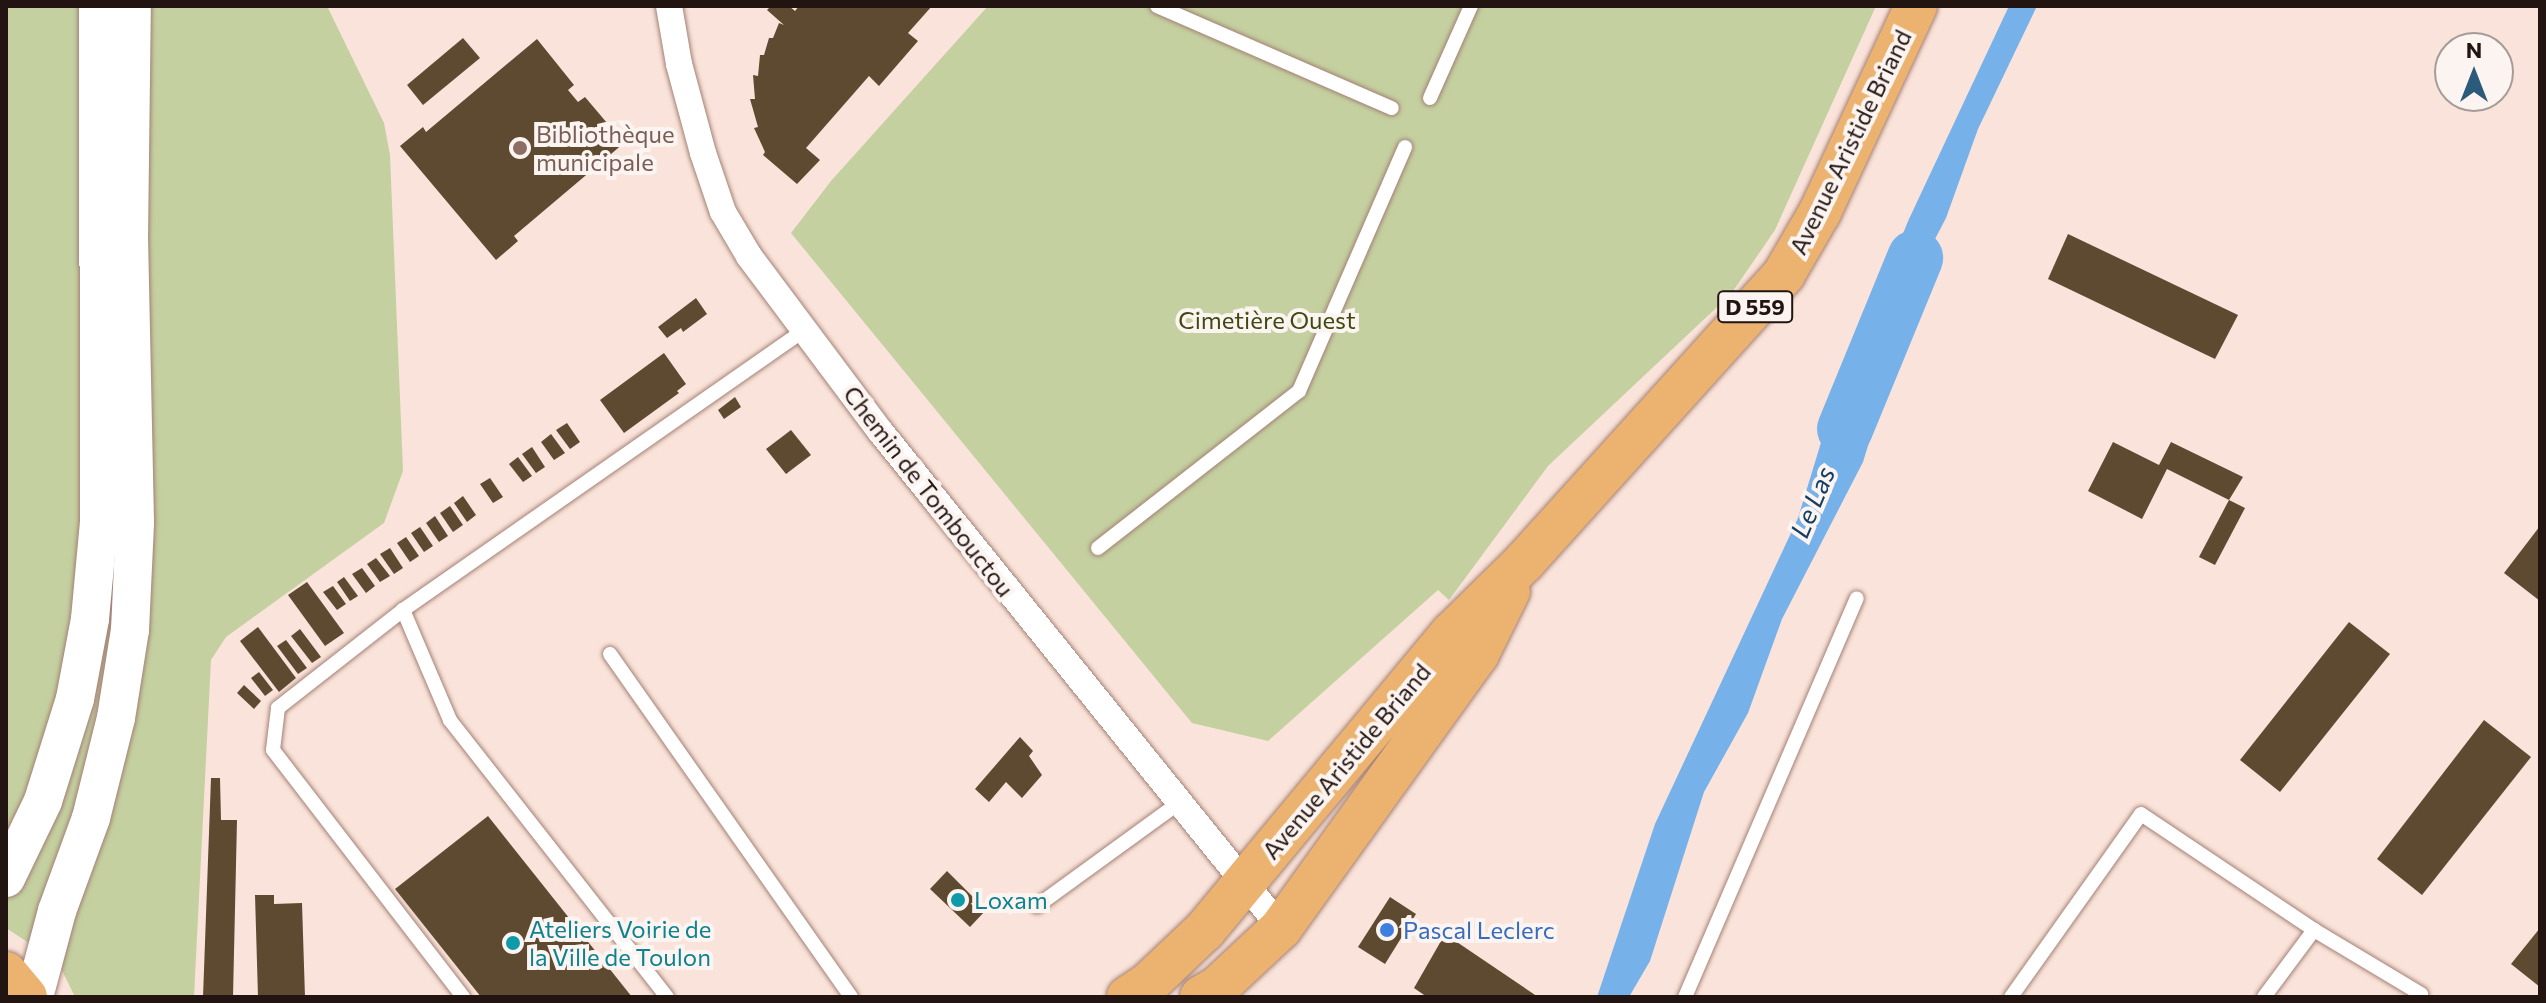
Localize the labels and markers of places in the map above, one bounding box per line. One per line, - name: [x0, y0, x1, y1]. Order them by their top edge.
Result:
- place label: Bibliothèque municipale: [536, 120, 675, 176]
- marker: Bibliothèque municipale: [511, 139, 529, 157]
- place label: Loxam: [974, 886, 1048, 914]
- marker: Loxam: [949, 891, 967, 909]
- place label: Ateliers Voirie de la Ville de Toulon: [529, 915, 711, 971]
- place label: Pascal Leclerc: [1403, 916, 1555, 944]
- marker: Pascal Leclerc: [1378, 921, 1396, 939]
- marker: Ateliers Voirie de la Ville de Toulon: [504, 934, 522, 952]

